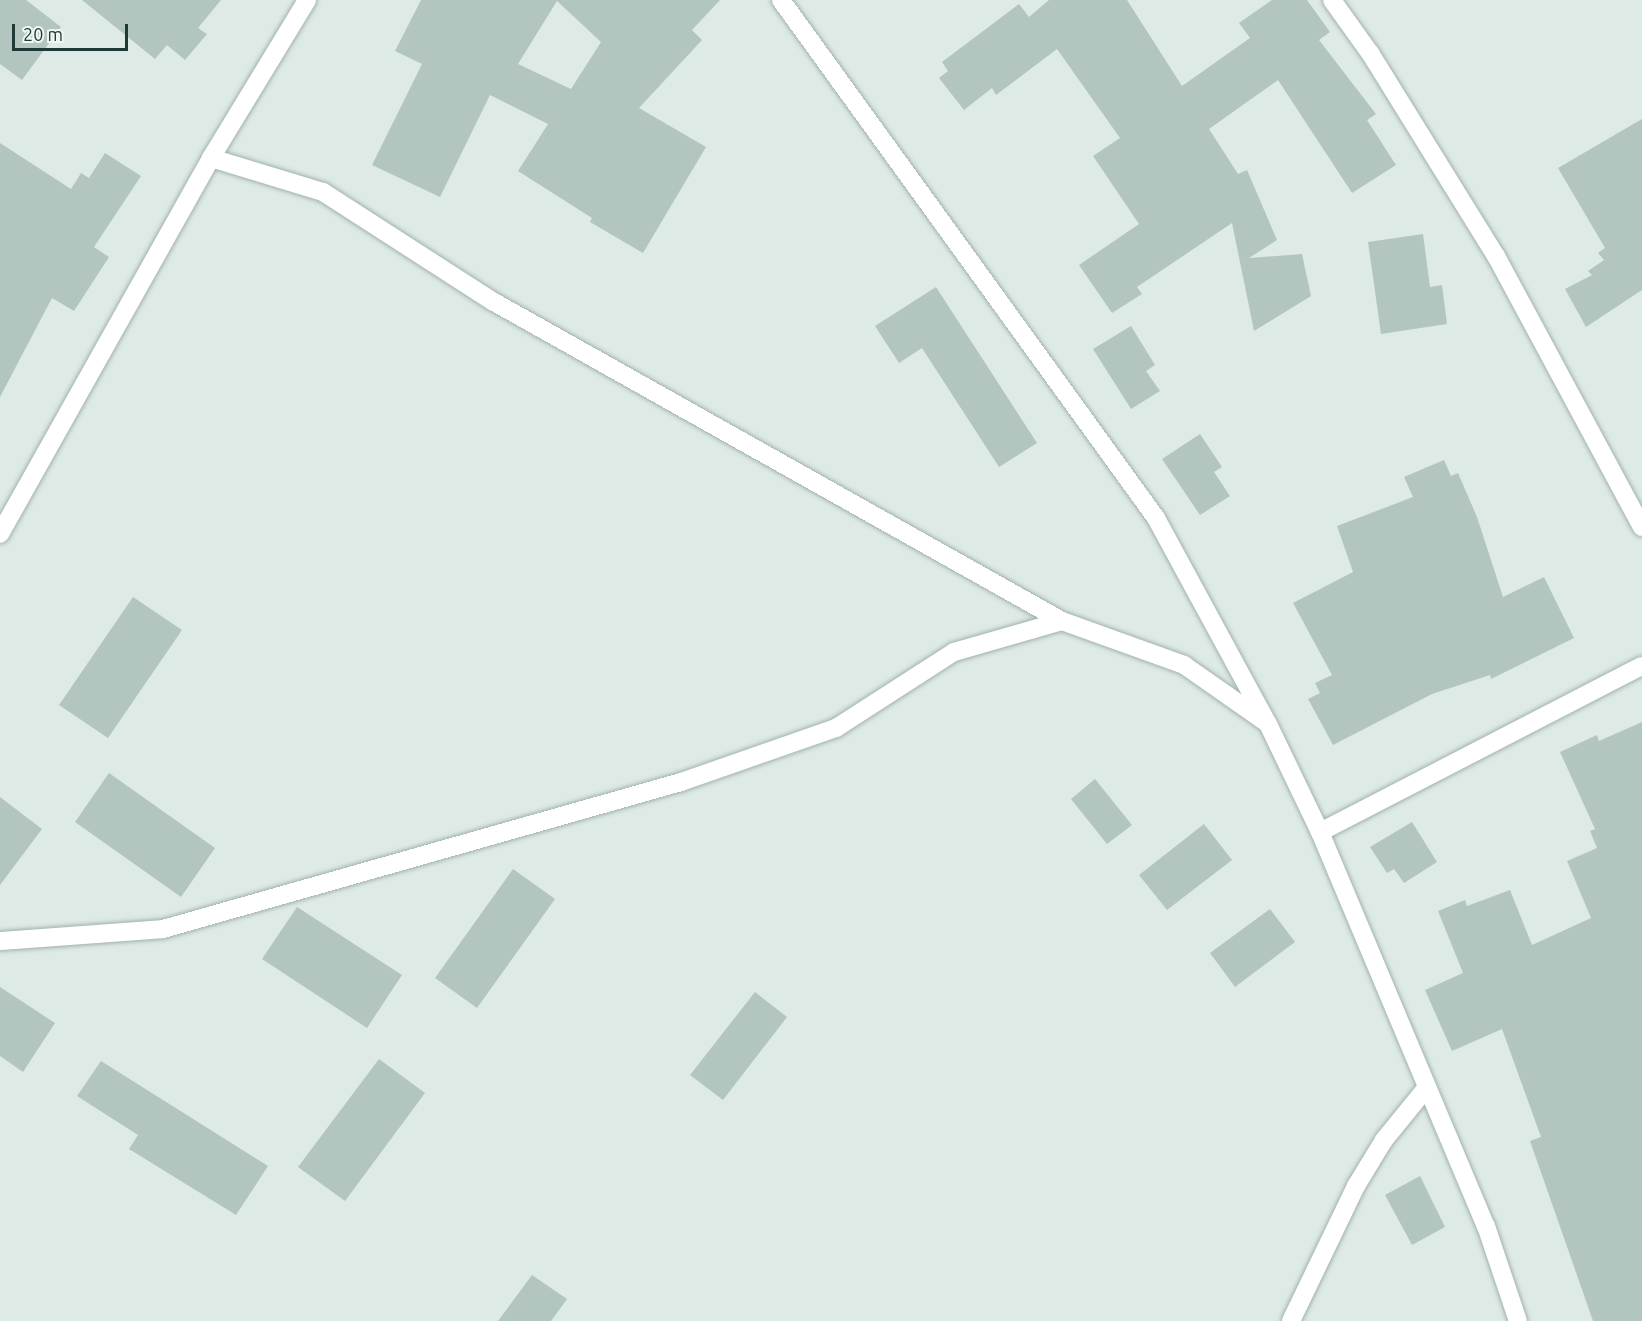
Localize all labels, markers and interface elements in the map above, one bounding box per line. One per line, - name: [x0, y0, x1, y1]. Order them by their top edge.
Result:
- scale bar: [15, 12, 130, 50]
- text: 20 m: [23, 24, 63, 44]

